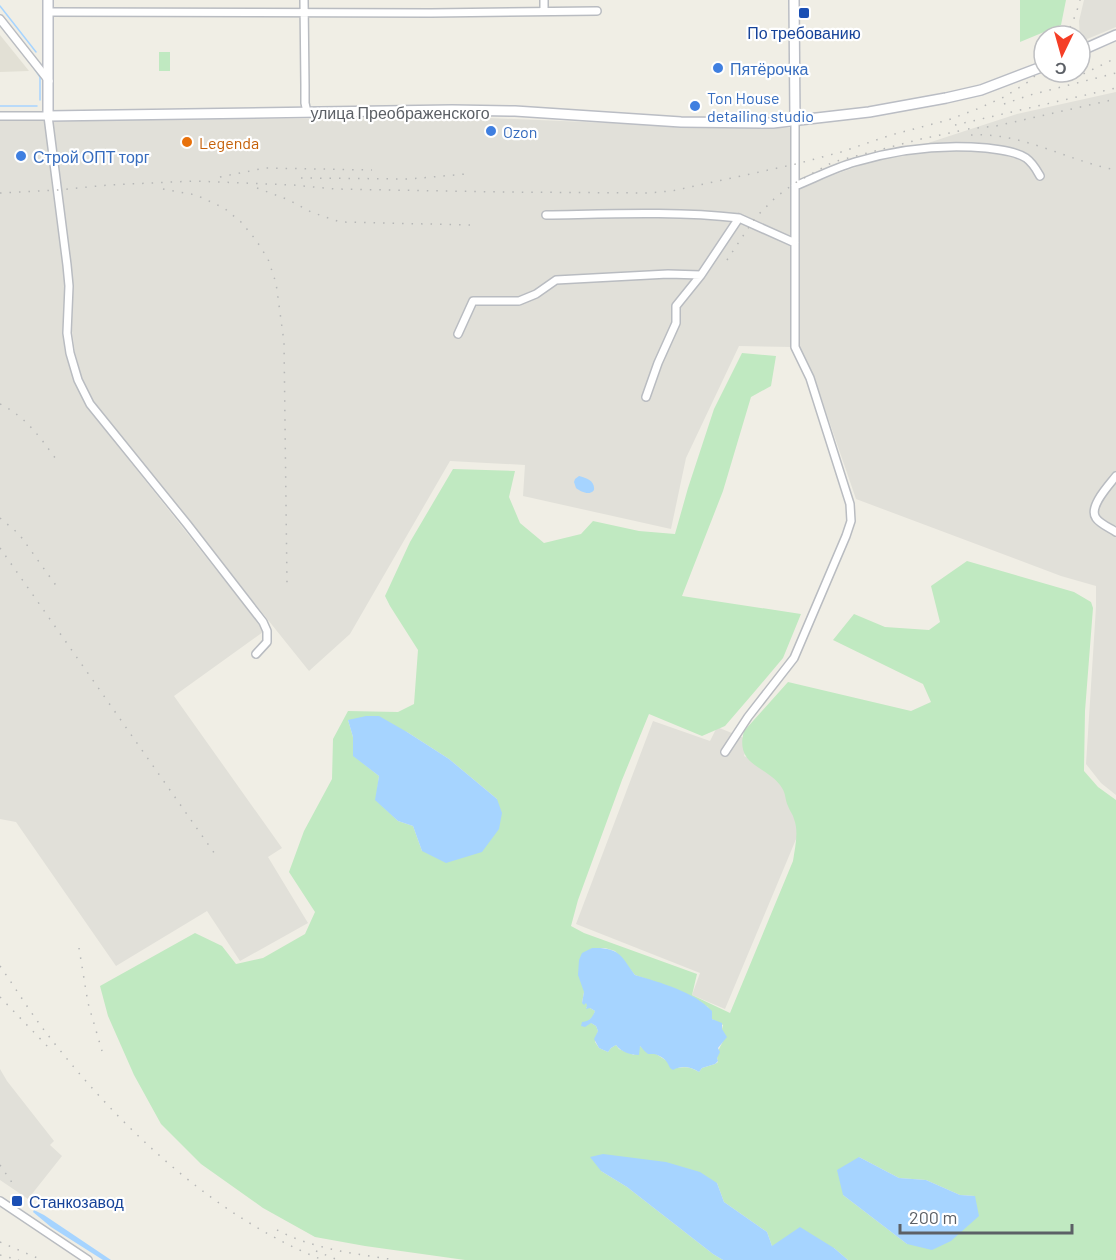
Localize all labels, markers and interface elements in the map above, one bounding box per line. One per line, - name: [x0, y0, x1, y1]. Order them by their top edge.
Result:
- marker: По требованию: [797, 6, 811, 20]
- place label: По требованию: [747, 23, 861, 42]
- north arrow: [1032, 24, 1092, 84]
- place label: Пятёрочка: [730, 59, 809, 78]
- text: С: [1054, 59, 1067, 79]
- marker: Пятёрочка: [711, 61, 725, 75]
- place label: Ton House detailing studio: [707, 88, 814, 125]
- marker: Ton House detailing studio: [688, 99, 702, 113]
- street label: улица Преображенского: [310, 103, 490, 122]
- place label: Ozon: [503, 122, 537, 141]
- marker: Ozon: [484, 124, 498, 138]
- place label: Legenda: [199, 133, 259, 152]
- marker: Legenda: [180, 135, 194, 149]
- place label: Строй ОПТ торг: [33, 147, 150, 166]
- marker: Строй ОПТ торг: [14, 149, 28, 163]
- place label: Станкозавод: [29, 1192, 124, 1211]
- marker: Станкозавод: [10, 1194, 24, 1208]
- scale bar: [900, 1197, 1072, 1235]
- text: 200 m: [909, 1206, 957, 1228]

